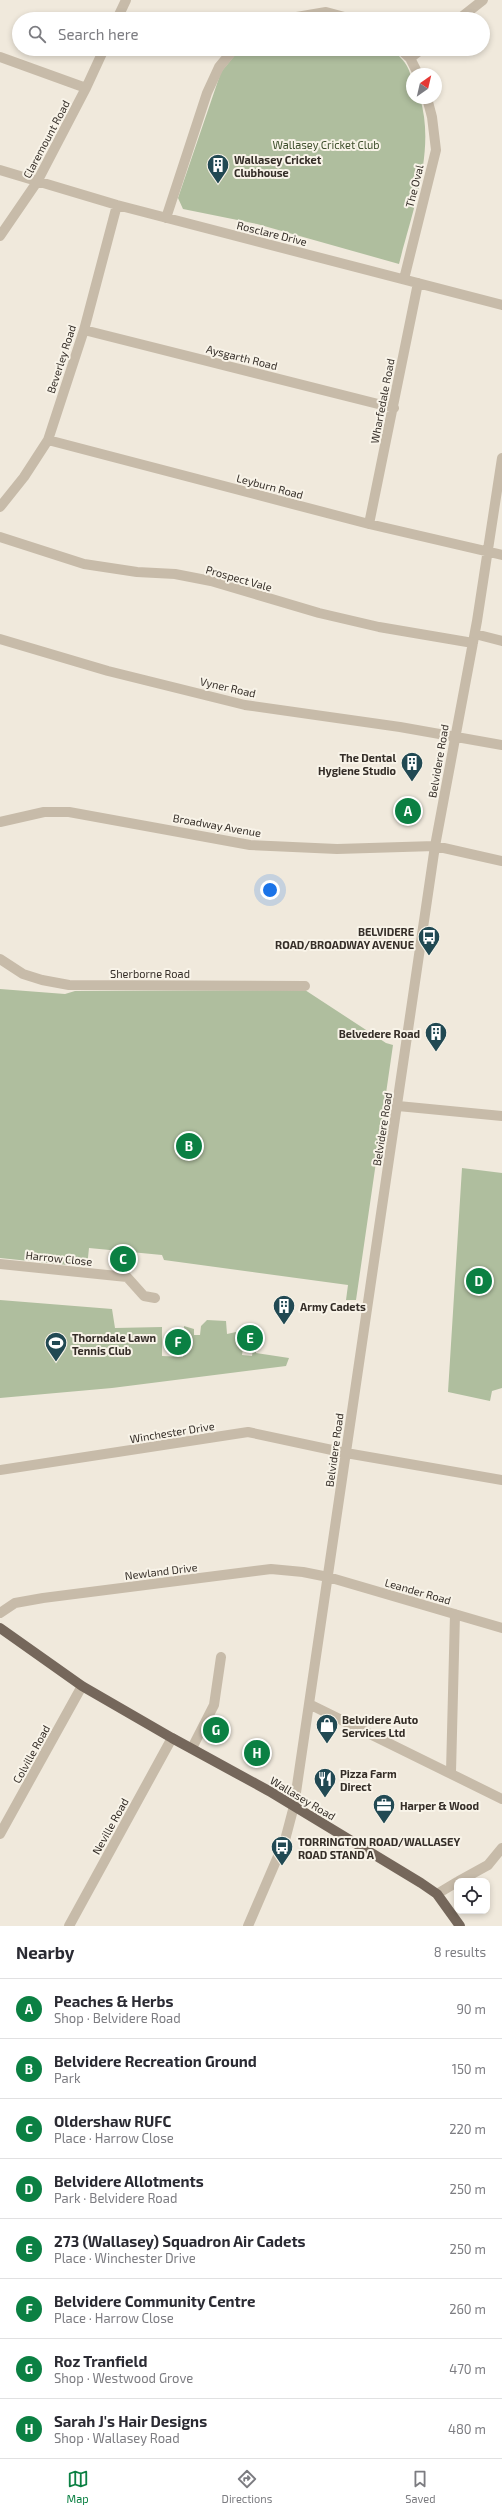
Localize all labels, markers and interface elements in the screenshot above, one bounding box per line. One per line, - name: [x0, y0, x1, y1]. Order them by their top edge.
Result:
- search box: [12, 12, 490, 56]
- icon: search: [26, 23, 48, 45]
- text: Search here: [58, 25, 139, 43]
- north arrow: [406, 68, 442, 104]
- street label: Claremount Road: [20, 98, 72, 180]
- park label: Wallasey Cricket Club: [272, 138, 380, 151]
- building icon: Wallasey Cricket Clubhouse: [205, 152, 231, 185]
- place label: Wallasey Cricket Clubhouse: [234, 153, 322, 179]
- street label: The Oval: [402, 163, 426, 209]
- street label: Rosclare Drive: [235, 218, 309, 248]
- street label: Beverley Road: [44, 323, 78, 395]
- street label: Aysgarth Road: [205, 342, 279, 372]
- street label: Wharfedale Road: [367, 357, 397, 445]
- street label: Leyburn Road: [235, 471, 305, 501]
- street label: Prospect Vale: [204, 562, 274, 594]
- street label: Vyner Road: [199, 674, 257, 700]
- street label: Belvidere Road: [425, 723, 451, 799]
- building icon: The Dental Hygiene Studio: [399, 750, 425, 783]
- place label: The Dental Hygiene Studio: [318, 751, 397, 778]
- pin: A: [395, 796, 421, 826]
- street label: Broadway Avenue: [172, 811, 262, 839]
- your location: [260, 880, 280, 900]
- bus stop icon: BELVIDERE ROAD/BROADWAY AVENUE: [416, 924, 442, 957]
- place label: BELVIDERE ROAD/BROADWAY AVENUE: [275, 925, 414, 951]
- street label: Sherborne Road: [110, 967, 190, 980]
- building icon: Belvedere Road: [423, 1020, 449, 1053]
- place label: Belvedere Road: [339, 1027, 420, 1040]
- street label: Belvidere Road: [370, 1091, 394, 1167]
- pin: B: [176, 1131, 202, 1161]
- pin: C: [110, 1244, 136, 1274]
- street label: Harrow Close: [25, 1248, 93, 1268]
- pin: D: [466, 1266, 492, 1296]
- building icon: Army Cadets: [271, 1293, 297, 1326]
- place label: Army Cadets: [300, 1300, 366, 1314]
- pin: E: [237, 1323, 263, 1353]
- pin: F: [165, 1327, 191, 1357]
- sports icon: Thorndale Lawn Tennis Club: [43, 1330, 69, 1363]
- place label: Thorndale Lawn Tennis Club: [72, 1331, 156, 1357]
- street label: Belvidere Road: [322, 1412, 346, 1488]
- street label: Winchester Drive: [129, 1419, 215, 1445]
- street label: Newland Drive: [124, 1560, 198, 1582]
- street label: Leander Road: [383, 1575, 453, 1607]
- shop icon: Belvidere Auto Services Ltd: [314, 1712, 340, 1745]
- place label: Belvidere Auto Services Ltd: [342, 1713, 419, 1739]
- pin: G: [203, 1715, 229, 1745]
- street label: Colville Road: [10, 1723, 52, 1785]
- pin: H: [244, 1738, 270, 1768]
- restaurant icon: Pizza Farm Direct: [312, 1766, 338, 1799]
- place label: Pizza Farm Direct: [340, 1767, 397, 1793]
- street label: Wallasey Road: [268, 1773, 338, 1823]
- office icon: Harper & Wood: [371, 1792, 397, 1825]
- street label: Neville Road: [89, 1796, 131, 1856]
- place label: Harper & Wood: [400, 1799, 479, 1812]
- bus stop icon: TORRINGTON ROAD/WALLASEY ROAD STAND A: [269, 1834, 295, 1867]
- place label: TORRINGTON ROAD/WALLASEY ROAD STAND A: [298, 1835, 460, 1861]
- map controls: [454, 1878, 490, 1914]
- button: locate: [454, 1878, 490, 1914]
- text: Nearby: [16, 1942, 74, 1962]
- text: 8 results: [434, 1944, 486, 1960]
- text: Peaches & Herbs: [54, 1992, 173, 2010]
- text: A: [25, 2001, 33, 2017]
- text: 90 m: [456, 2001, 486, 2017]
- text: Shop · Belvidere Road: [54, 2010, 181, 2026]
- text: Belvidere Recreation Ground: [54, 2052, 257, 2070]
- text: B: [25, 2061, 33, 2077]
- text: 150 m: [452, 2061, 486, 2077]
- text: Park: [54, 2070, 81, 2086]
- text: Oldershaw RUFC: [54, 2112, 171, 2130]
- text: C: [25, 2121, 33, 2137]
- text: 220 m: [449, 2121, 486, 2137]
- text: Place · Harrow Close: [54, 2130, 174, 2146]
- text: Belvidere Allotments: [54, 2172, 204, 2190]
- text: D: [25, 2181, 33, 2197]
- text: 250 m: [450, 2181, 486, 2197]
- text: Park · Belvidere Road: [54, 2190, 177, 2206]
- text: 273 (Wallasey) Squadron Air Cadets: [54, 2232, 306, 2250]
- text: E: [25, 2241, 33, 2257]
- text: 250 m: [450, 2241, 486, 2257]
- text: Place · Winchester Drive: [54, 2250, 196, 2266]
- text: Belvidere Community Centre: [54, 2292, 256, 2310]
- text: F: [25, 2301, 33, 2317]
- text: 260 m: [449, 2301, 486, 2317]
- text: Place · Harrow Close: [54, 2310, 174, 2326]
- text: Roz Tranfield: [54, 2352, 147, 2370]
- text: G: [25, 2361, 33, 2377]
- text: 470 m: [449, 2361, 486, 2377]
- text: Shop · Westwood Grove: [54, 2370, 193, 2386]
- text: Sarah J's Hair Designs: [54, 2412, 207, 2430]
- text: H: [25, 2421, 33, 2437]
- text: 480 m: [448, 2421, 486, 2437]
- text: Shop · Wallasey Road: [54, 2430, 180, 2446]
- tab: Map: [67, 2468, 89, 2505]
- tab: Directions: [222, 2468, 272, 2505]
- tab: Saved: [405, 2468, 436, 2505]

